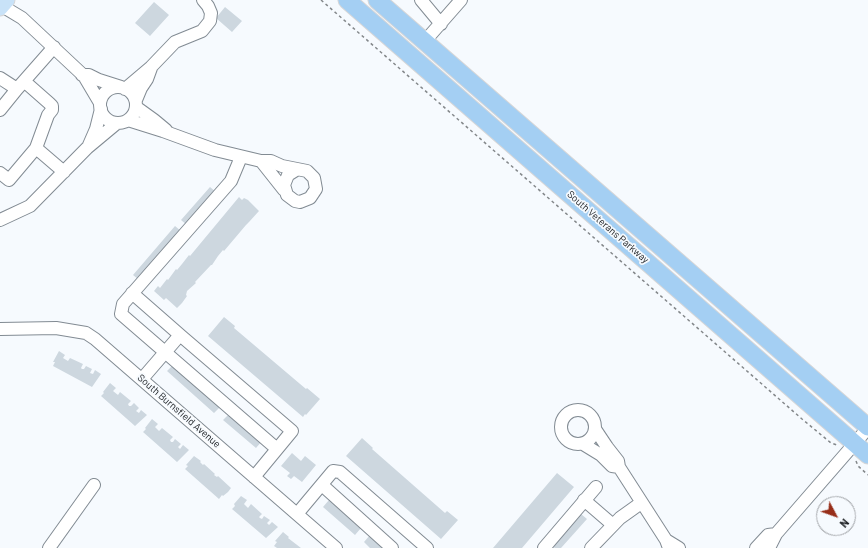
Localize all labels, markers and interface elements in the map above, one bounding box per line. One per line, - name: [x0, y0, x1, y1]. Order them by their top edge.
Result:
- street label: South Veterans Parkway: [565, 188, 651, 266]
- street label: South Burnsfield Avenue: [135, 372, 223, 450]
- north arrow: [816, 496, 856, 536]
- text: N: [837, 517, 852, 531]

